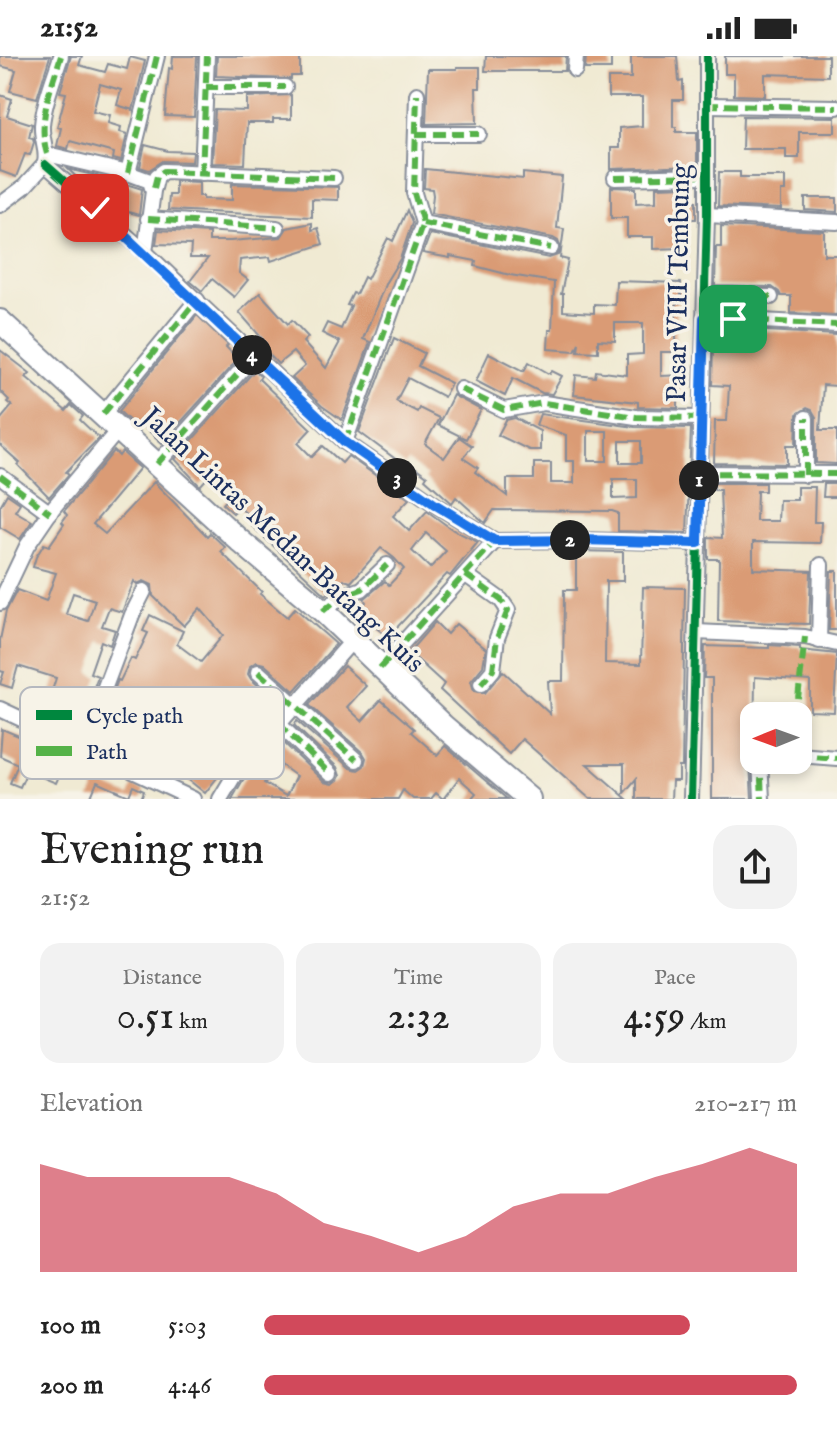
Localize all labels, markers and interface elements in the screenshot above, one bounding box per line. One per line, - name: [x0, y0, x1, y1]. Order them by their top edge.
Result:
- text: 21:52: [40, 9, 98, 47]
- street label: Pasar VIII Tembung: [660, 163, 699, 403]
- pin: [61, 174, 129, 242]
- icon: check: [73, 186, 117, 230]
- pin: [699, 285, 767, 353]
- icon: arrive: [711, 297, 755, 341]
- pin: 4: [232, 335, 272, 375]
- text: 4: [247, 341, 257, 369]
- street label: Jalan Lintas Medan–Batang Kuis: [131, 398, 431, 681]
- pin: 3: [377, 458, 417, 498]
- pin: 1: [679, 460, 719, 500]
- text: 3: [393, 464, 401, 492]
- text: 1: [695, 466, 703, 494]
- pin: 2: [550, 520, 590, 560]
- text: 2: [565, 526, 575, 554]
- legend: [20, 687, 284, 779]
- north arrow: [740, 702, 812, 774]
- map controls: [740, 702, 812, 774]
- text: Cycle path: [86, 703, 183, 731]
- text: Path: [86, 739, 128, 767]
- text: Evening run: [40, 823, 264, 879]
- button: share: [713, 825, 797, 909]
- text: 21:52: [40, 881, 90, 914]
- text: Distance: [122, 964, 202, 992]
- text: Time: [394, 964, 443, 992]
- text: Pace: [654, 964, 696, 992]
- text: 0.51: [117, 992, 174, 1043]
- text: 2:32: [387, 992, 450, 1043]
- text: 4:59: [623, 992, 685, 1043]
- text: km: [174, 1008, 208, 1036]
- text: /km: [685, 1008, 726, 1036]
- text: Elevation: [40, 1087, 143, 1120]
- text: 210–217 m: [694, 1087, 797, 1120]
- text: 100 m: [40, 1309, 101, 1342]
- text: 5:03: [168, 1309, 207, 1342]
- text: 200 m: [40, 1369, 104, 1402]
- text: 4:46: [168, 1369, 211, 1402]

